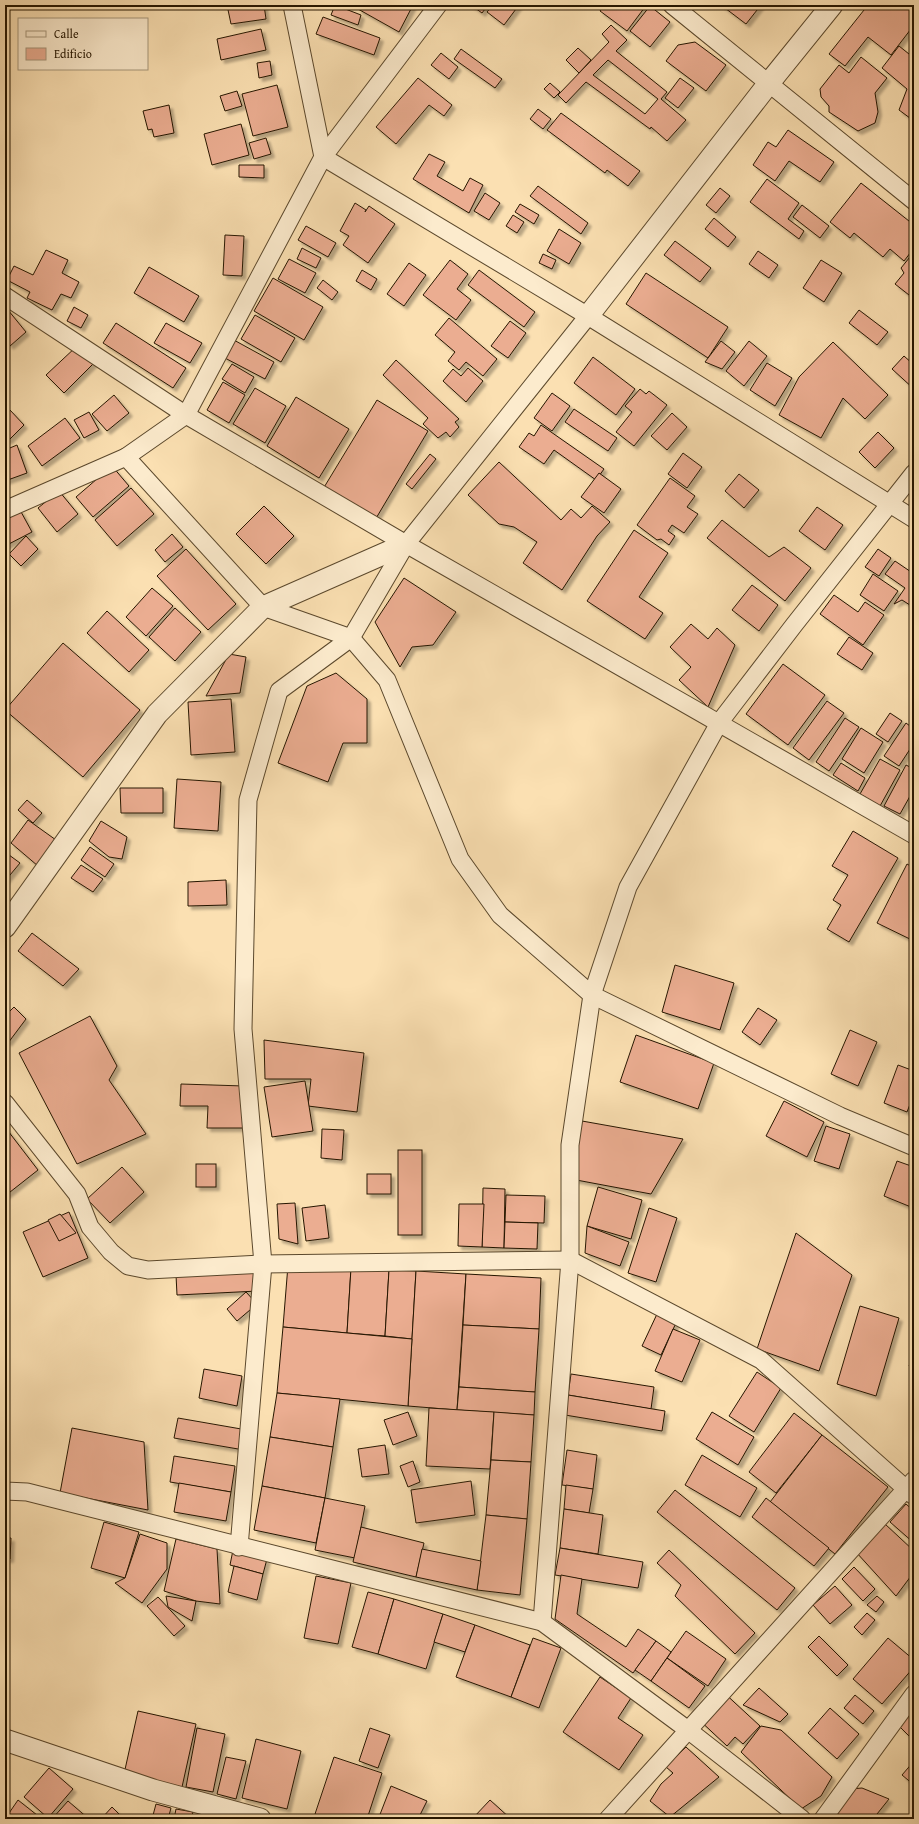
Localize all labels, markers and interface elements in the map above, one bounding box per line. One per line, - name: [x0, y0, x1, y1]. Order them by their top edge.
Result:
- legend: [18, 18, 148, 70]
- text: Calle: [54, 25, 79, 42]
- text: Edificio: [54, 45, 92, 62]

